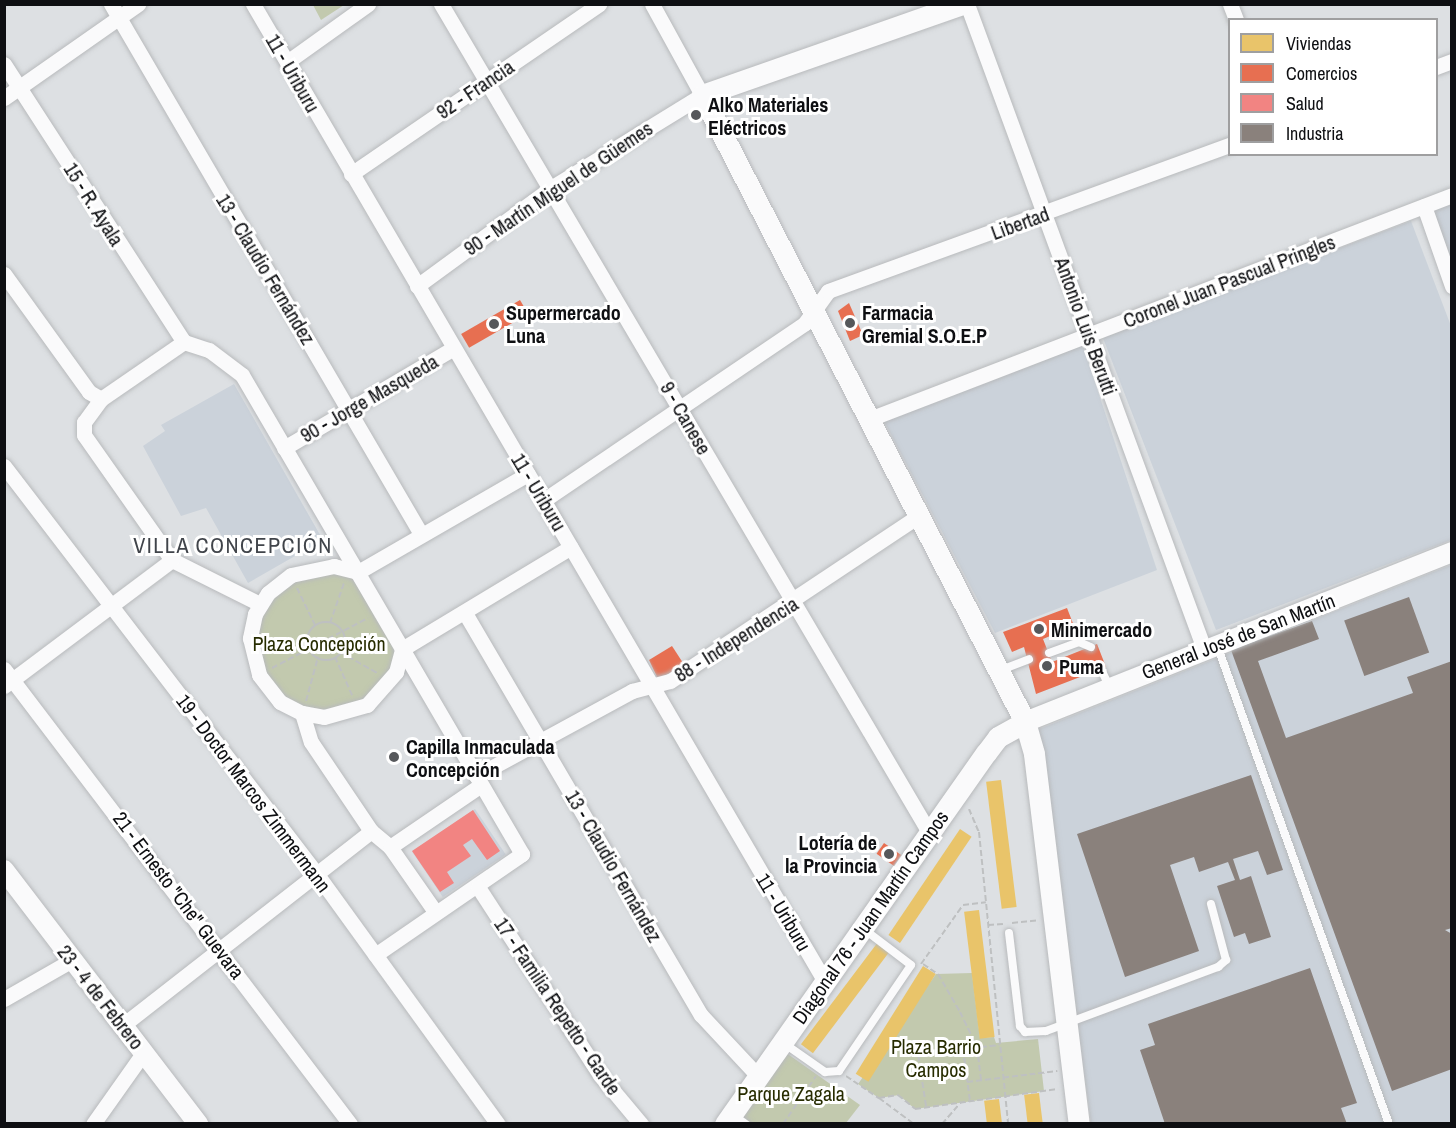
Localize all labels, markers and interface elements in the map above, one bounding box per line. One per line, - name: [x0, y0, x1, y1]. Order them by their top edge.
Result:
- legend: [1228, 18, 1438, 156]
- street label: 11 - Uriburu: [261, 30, 325, 116]
- text: Viviendas: [1286, 31, 1351, 56]
- street label: 92 - Francia: [432, 54, 518, 124]
- text: Comercios: [1286, 61, 1357, 86]
- text: Salud: [1286, 91, 1324, 116]
- place label: Alko Materiales Eléctricos: [708, 92, 828, 139]
- marker: Alko Materiales Eléctricos: [689, 108, 703, 122]
- street label: 90 - Martín Miguel de Güemes: [459, 116, 657, 260]
- text: Industria: [1286, 121, 1343, 146]
- street label: 15 - R. Ayala: [59, 158, 129, 250]
- street label: 13 - Claudio Fernández: [212, 189, 320, 349]
- street label: Libertad: [988, 201, 1052, 245]
- street label: Coronel Juan Pascual Pringles: [1120, 229, 1338, 333]
- street label: Antonio Luis Berutti: [1050, 254, 1122, 398]
- place label: Supermercado Luna: [506, 300, 621, 347]
- place label: Farmacia Gremial S.O.E.P: [862, 300, 987, 347]
- marker: Farmacia Gremial S.O.E.P: [843, 316, 857, 330]
- marker: Supermercado Luna: [487, 317, 501, 331]
- street label: 90 - Jorge Masqueda: [296, 349, 442, 447]
- street label: 9 - Canese: [656, 377, 716, 459]
- street label: 11 - Uriburu: [506, 449, 572, 535]
- district label: VILLA CONCEPCIÓN: [133, 533, 333, 559]
- street label: General José de San Martín: [1138, 588, 1338, 684]
- street label: 88 - Independencia: [670, 591, 802, 687]
- place label: Minimercado: [1051, 617, 1152, 641]
- marker: Minimercado: [1032, 622, 1046, 636]
- park label: Plaza Concepción: [252, 631, 386, 655]
- place label: Puma: [1059, 654, 1104, 678]
- marker: Puma: [1040, 659, 1054, 673]
- street label: 19 - Doctor Marcos Zimmermann: [172, 689, 336, 897]
- place label: Capilla Inmaculada Concepción: [406, 734, 555, 781]
- marker: Capilla Inmaculada Concepción: [387, 750, 401, 764]
- street label: 13 - Claudio Fernández: [561, 786, 667, 946]
- street label: Diagonal 76 - Juan Martín Campos: [787, 806, 953, 1028]
- street label: 21 - Ernesto "Che" Guevara: [108, 807, 250, 983]
- place label: Lotería de la Provincia: [785, 831, 877, 878]
- marker: Lotería de la Provincia: [882, 847, 896, 861]
- street label: 11 - Uriburu: [751, 869, 817, 955]
- street label: 17 - Familia Repetto - Garde: [490, 913, 626, 1099]
- street label: 23 - 4 de Febrero: [53, 940, 149, 1054]
- park label: Plaza Barrio Campos: [891, 1034, 981, 1081]
- park label: Parque Zagala: [737, 1081, 845, 1105]

